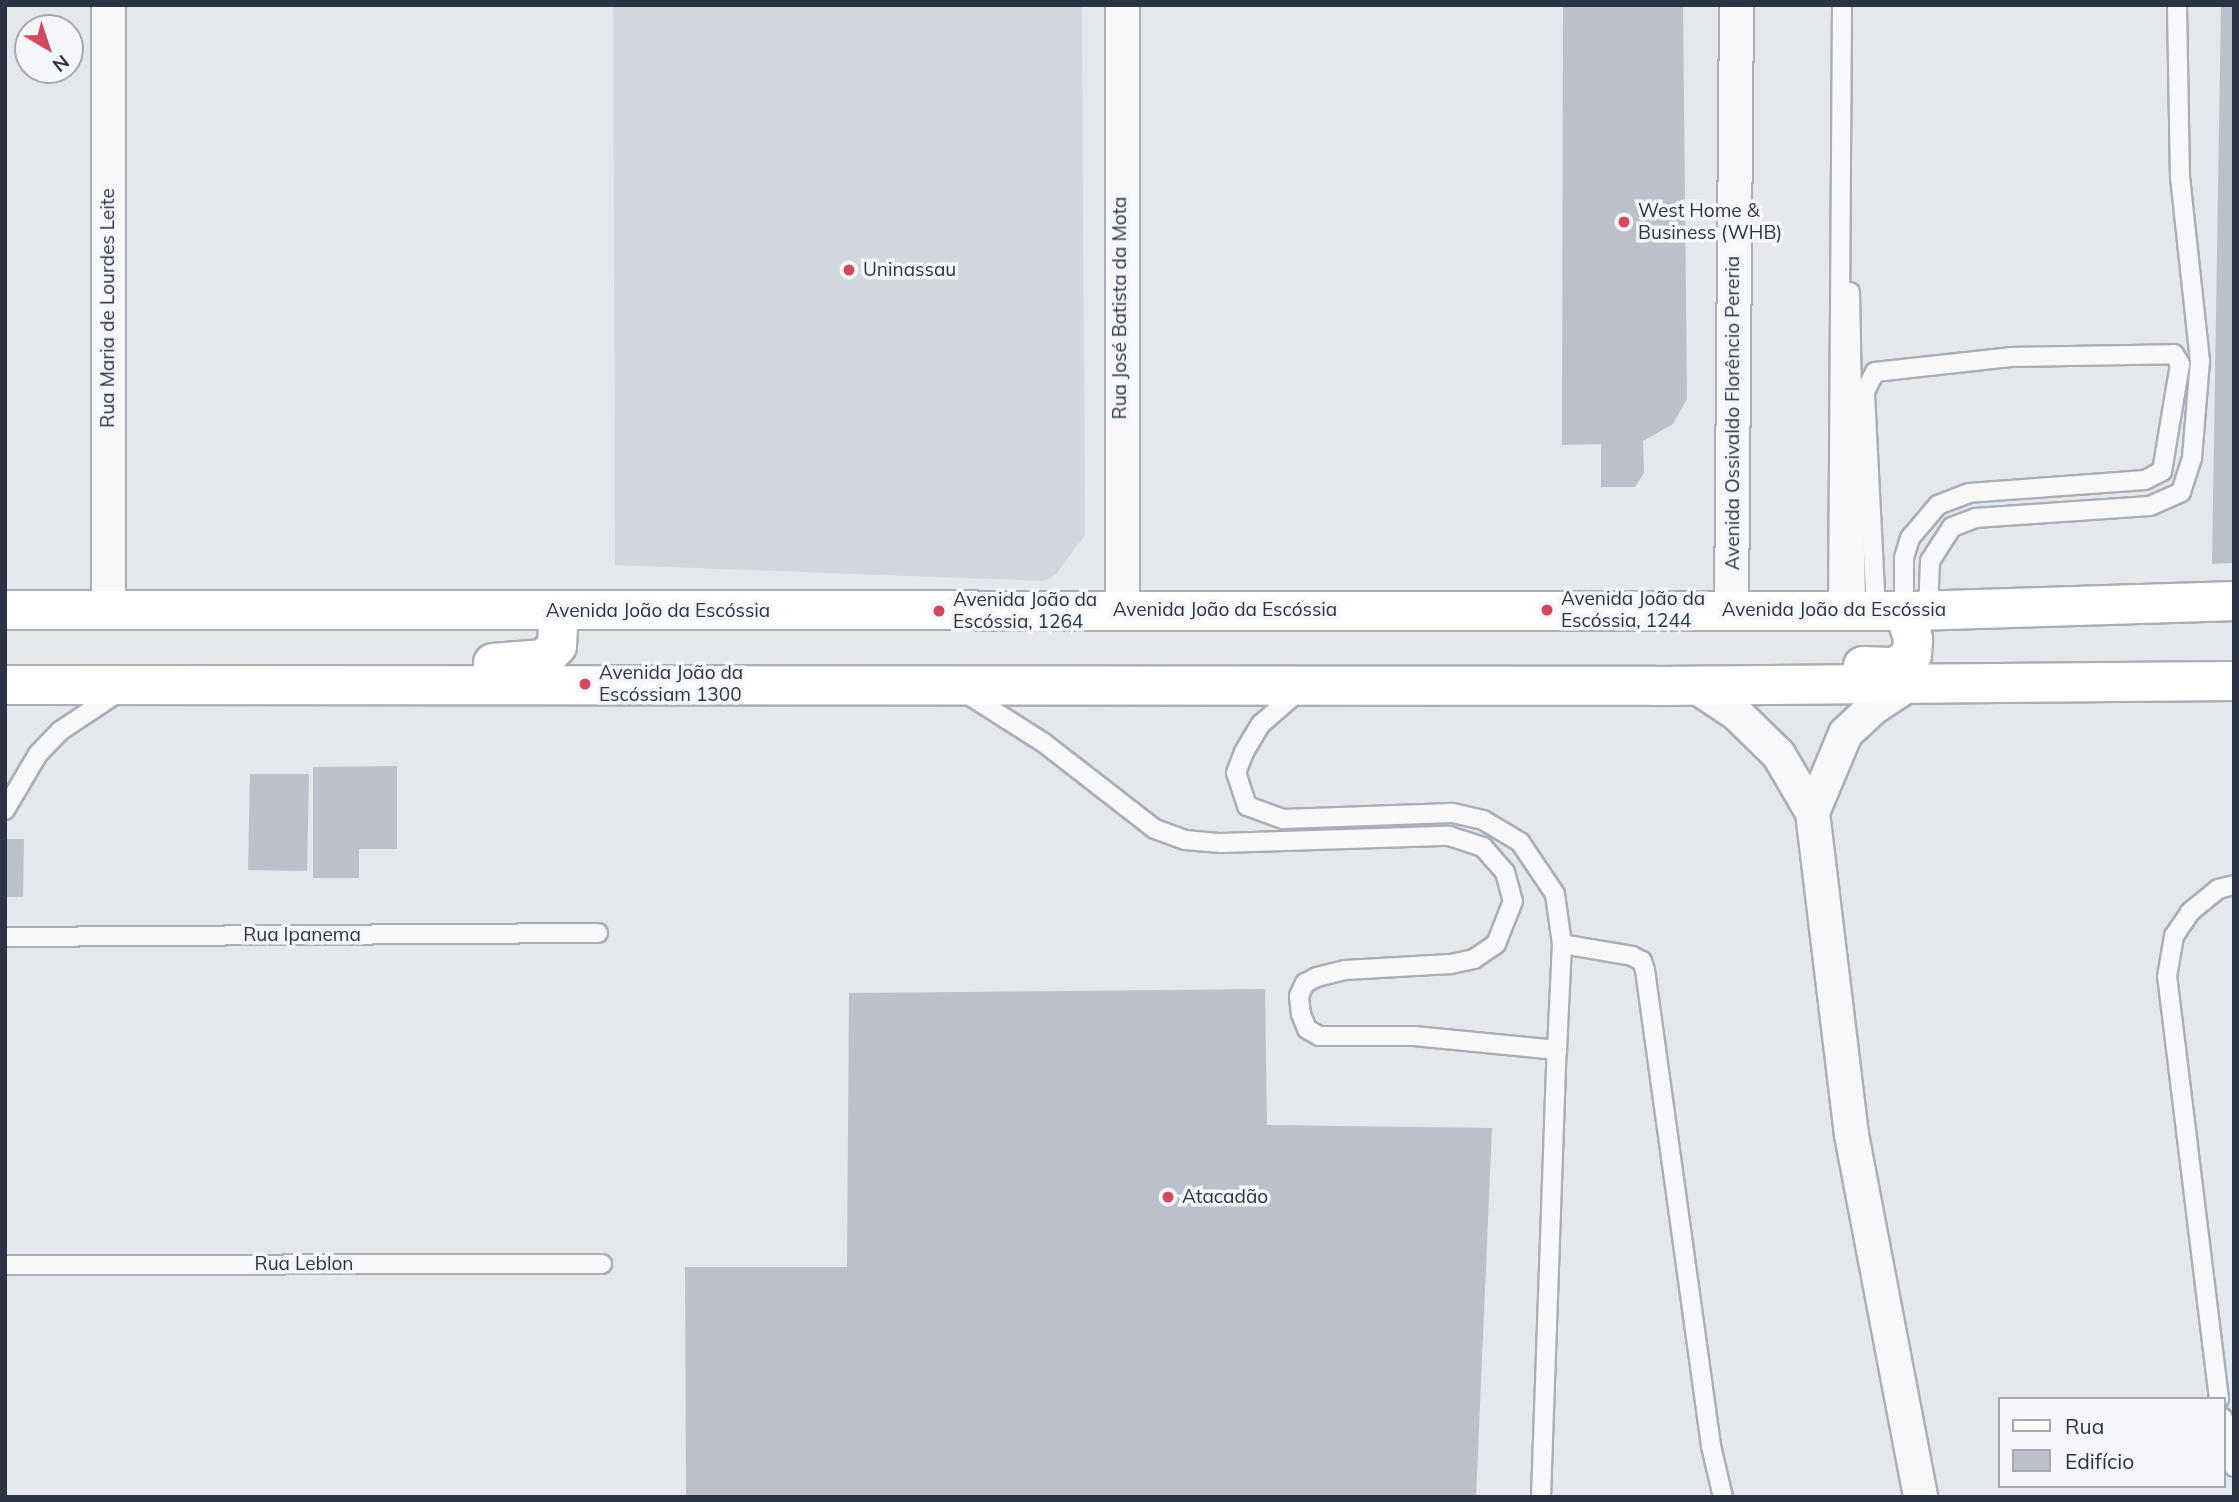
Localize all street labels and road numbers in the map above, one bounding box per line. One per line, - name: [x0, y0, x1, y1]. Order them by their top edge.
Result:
- street label: Rua Maria de Lourdes Leite: [97, 188, 119, 428]
- street label: Rua José Batista da Mota: [1109, 197, 1131, 419]
- street label: Avenida Ossivaldo Florêncio Pereria: [1722, 256, 1744, 570]
- street label: Avenida João da Escóssia: [1113, 599, 1337, 621]
- street label: Avenida João da Escóssia: [1722, 599, 1946, 621]
- street label: Avenida João da Escóssia: [546, 600, 770, 622]
- street label: Rua Ipanema: [243, 924, 361, 946]
- street label: Rua Leblon: [255, 1253, 353, 1275]

